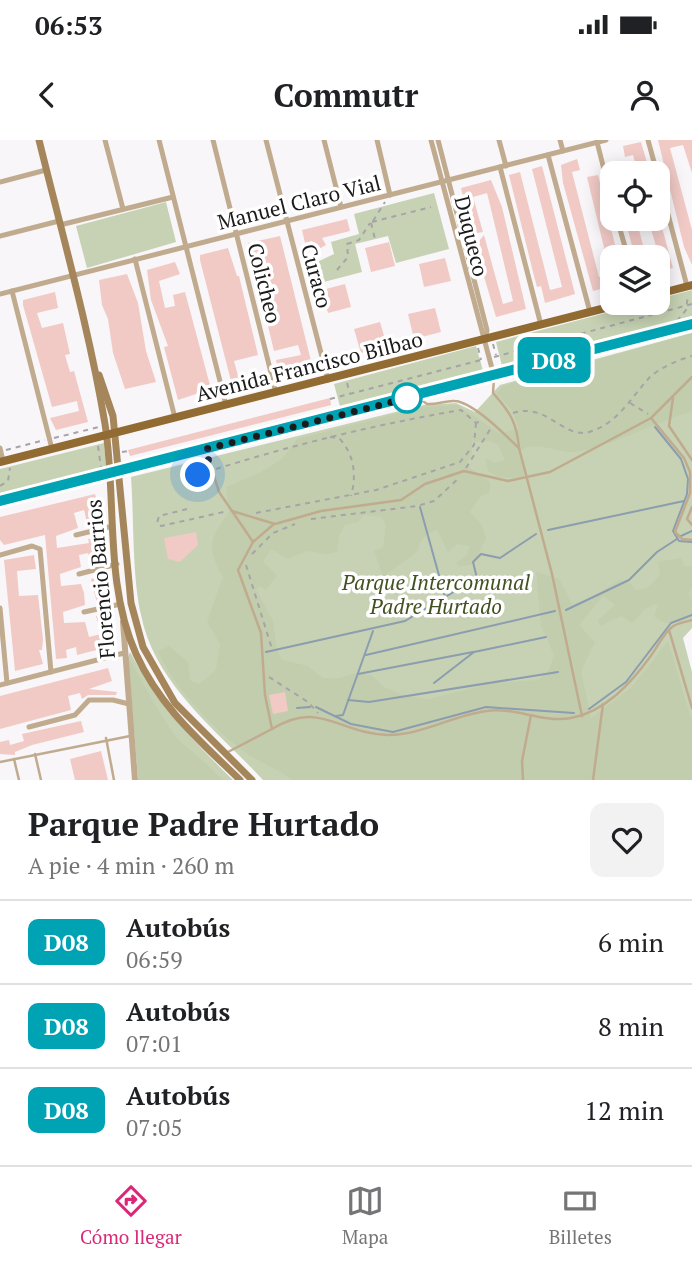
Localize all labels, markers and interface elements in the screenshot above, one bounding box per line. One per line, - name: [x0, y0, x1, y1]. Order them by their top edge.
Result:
- text: 06:53: [35, 8, 103, 42]
- text: Commutr: [274, 74, 418, 116]
- icon: back: [28, 76, 66, 114]
- icon: person: [626, 76, 664, 114]
- map controls: [600, 161, 670, 315]
- button: locate: [600, 161, 670, 231]
- street label: Manuel Claro Vial: [214, 168, 384, 236]
- street label: Duqueco: [448, 193, 496, 279]
- street label: Colicheo: [242, 240, 288, 326]
- street label: Curaco: [295, 241, 339, 311]
- button: layers: [600, 245, 670, 315]
- street label: Avenida Francisco Bilbao: [193, 324, 425, 408]
- line badge: D08: [514, 337, 594, 383]
- text: D08: [532, 344, 576, 376]
- unlabelled marker: [392, 383, 422, 413]
- your location: [180, 457, 215, 492]
- street label: Florencio Barrios: [79, 498, 121, 660]
- park label: Parque Intercomunal Padre Hurtado: [341, 568, 530, 620]
- text: Parque Padre Hurtado: [28, 802, 379, 845]
- button: heart: [590, 803, 664, 877]
- text: A pie · 4 min · 260 m: [28, 850, 234, 881]
- text: Autobús: [126, 910, 230, 944]
- text: 6 min: [598, 925, 664, 959]
- text: D08: [44, 926, 89, 958]
- text: 06:59: [126, 944, 183, 975]
- text: Autobús: [126, 994, 230, 1028]
- text: 8 min: [598, 1009, 664, 1043]
- text: D08: [44, 1010, 89, 1042]
- text: 07:01: [126, 1028, 183, 1059]
- text: Autobús: [126, 1078, 230, 1112]
- text: 12 min: [584, 1093, 664, 1127]
- text: D08: [44, 1094, 89, 1126]
- text: 07:05: [126, 1112, 183, 1143]
- tab: Cómo llegar: [80, 1182, 182, 1249]
- tab: Mapa: [342, 1182, 388, 1249]
- tab: Billetes: [549, 1182, 612, 1249]

